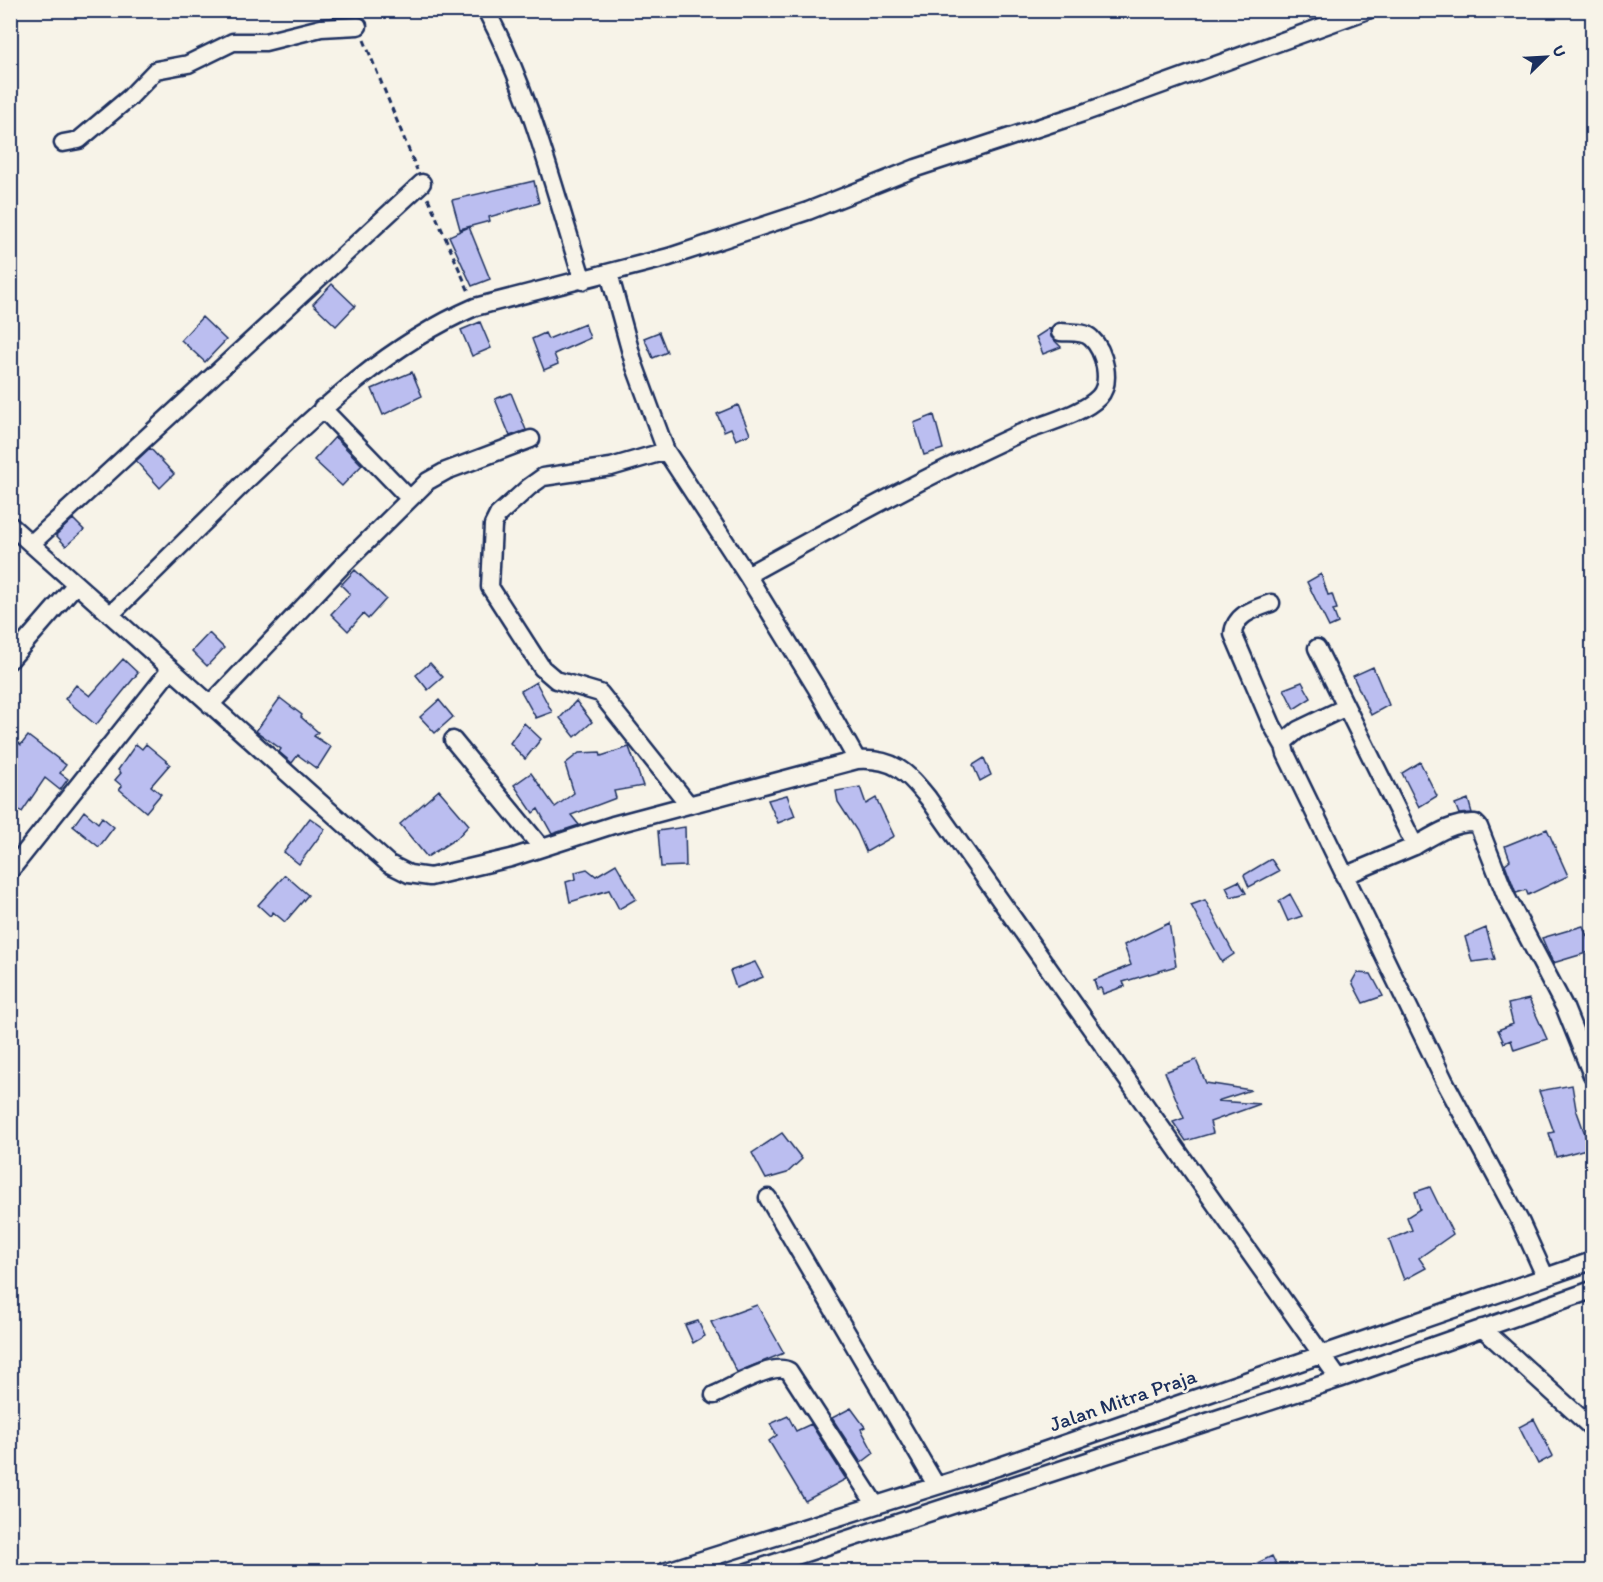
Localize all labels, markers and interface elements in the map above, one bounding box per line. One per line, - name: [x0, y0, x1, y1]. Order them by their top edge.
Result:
- north arrow: [1516, 27, 1576, 87]
- text: U: [1548, 42, 1570, 60]
- street label: Jalan Mitra Praja: [1046, 1363, 1200, 1436]

